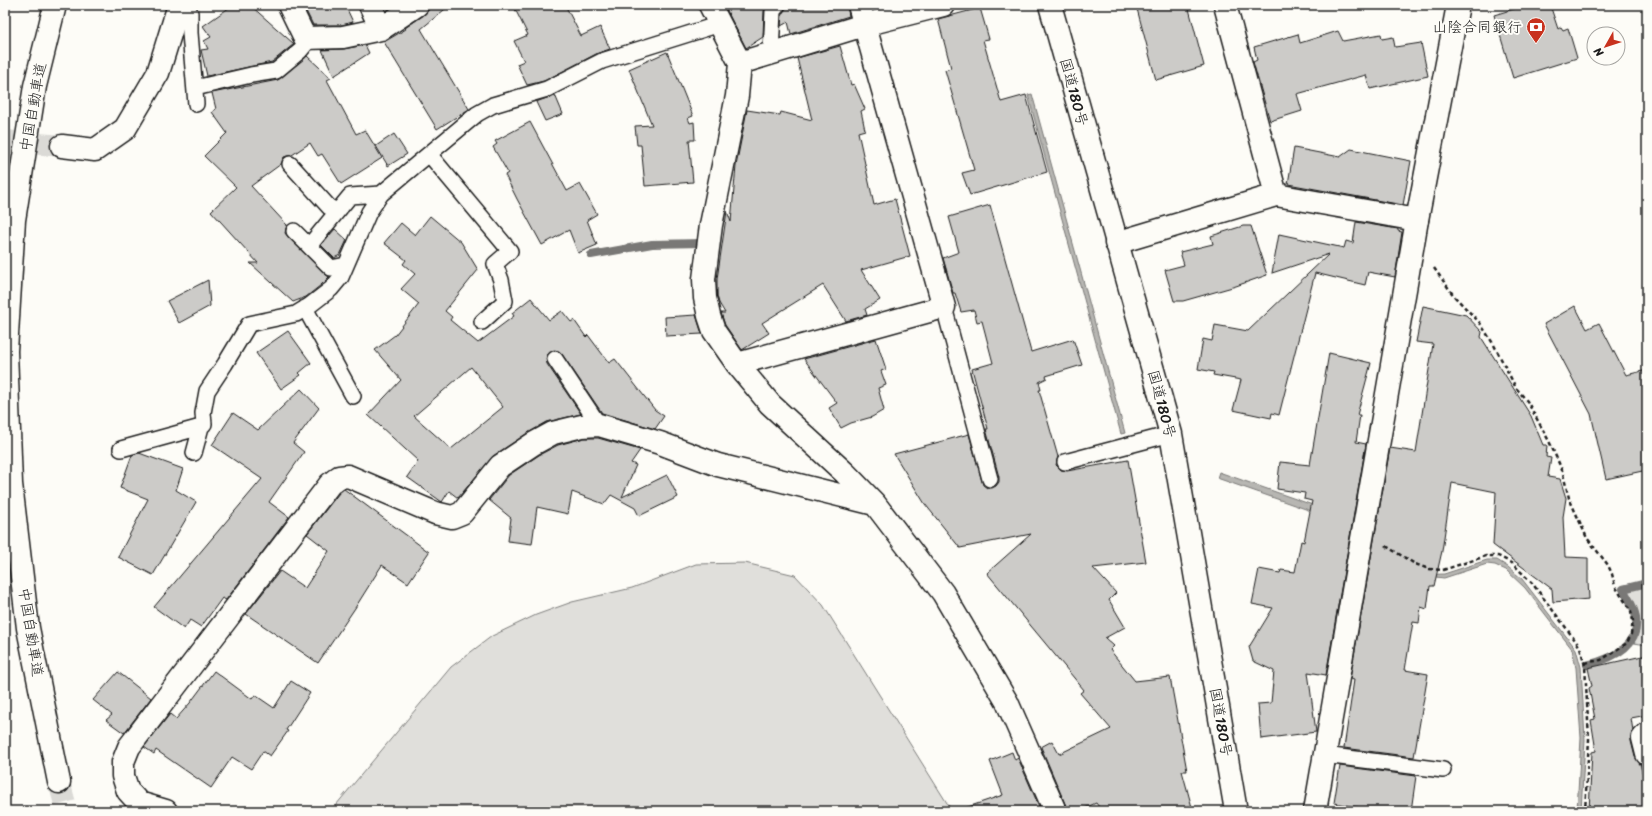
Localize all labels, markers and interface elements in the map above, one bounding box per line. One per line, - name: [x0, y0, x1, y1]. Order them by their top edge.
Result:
- place label: 山陰合同銀行: [1432, 14, 1522, 40]
- bank icon: 山陰合同銀行: [1525, 16, 1547, 44]
- north arrow: [1586, 26, 1626, 66]
- text: N: [1589, 43, 1609, 62]
- street label: 国道180号: [1052, 55, 1096, 129]
- street label: 中国自動車道: [12, 60, 54, 154]
- street label: 国道180号: [1140, 367, 1184, 441]
- street label: 中国自動車道: [11, 586, 51, 678]
- street label: 国道180号: [1202, 685, 1240, 759]

